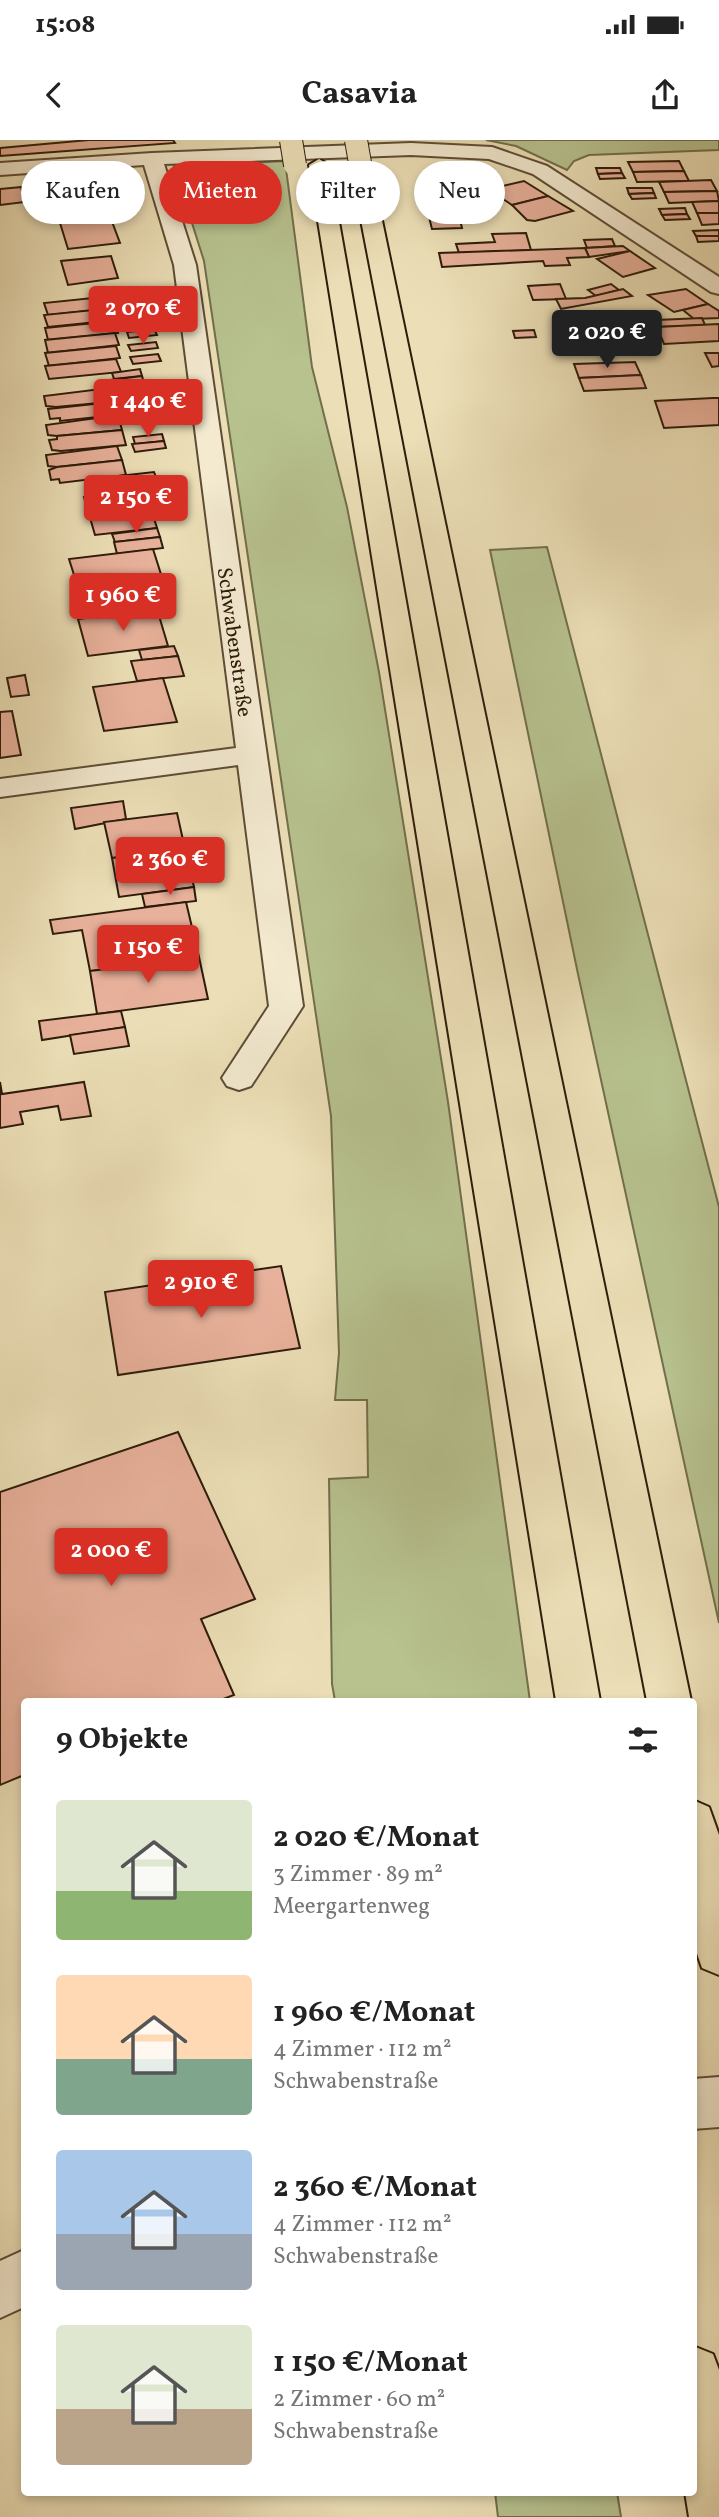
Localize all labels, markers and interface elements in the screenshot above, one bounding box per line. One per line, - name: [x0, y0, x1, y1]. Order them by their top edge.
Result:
- text: 15:08: [35, 7, 96, 43]
- text: Casavia: [302, 73, 417, 117]
- icon: back: [35, 76, 73, 114]
- icon: share: [646, 76, 684, 114]
- chip: Kaufen: [21, 161, 145, 224]
- chip: Mieten: [159, 161, 282, 224]
- chip: Filter: [296, 161, 400, 224]
- chip: Neu: [414, 161, 505, 224]
- pin: 2 070 €: [78, 286, 208, 346]
- text: 2 070 €: [105, 293, 181, 325]
- pin: 2 020 €: [542, 310, 672, 370]
- text: 2 020 €: [568, 317, 646, 349]
- pin: 1 440 €: [83, 380, 213, 439]
- text: 1 440 €: [110, 386, 186, 418]
- pin: 2 150 €: [71, 476, 201, 535]
- text: 2 150 €: [100, 482, 172, 514]
- street label: Schwabenstraße: [209, 565, 258, 719]
- pin: 1 960 €: [58, 574, 188, 633]
- text: 1 960 €: [85, 580, 161, 612]
- pin: 2 360 €: [105, 838, 235, 897]
- text: 2 360 €: [132, 844, 208, 876]
- pin: 1 150 €: [83, 926, 213, 985]
- text: 1 150 €: [113, 932, 183, 964]
- pin: 2 910 €: [136, 1260, 266, 1320]
- text: 2 910 €: [164, 1267, 238, 1299]
- pin: 2 000 €: [46, 1528, 176, 1588]
- text: 2 000 €: [70, 1535, 152, 1567]
- text: 9 Objekte: [56, 1719, 188, 1761]
- icon: filters: [624, 1721, 662, 1759]
- text: 2 020 €/Monat: [273, 1817, 479, 1859]
- icon: home: [112, 1828, 196, 1912]
- text: 3 Zimmer · 89 m²: [273, 1859, 443, 1891]
- text: Meergartenweg: [273, 1891, 430, 1923]
- text: 1 960 €/Monat: [273, 1992, 475, 2034]
- icon: home: [112, 2003, 196, 2087]
- text: 4 Zimmer · 112 m²: [273, 2034, 451, 2066]
- text: Schwabenstraße: [273, 2066, 438, 2098]
- text: 2 360 €/Monat: [273, 2167, 477, 2209]
- icon: home: [112, 2178, 196, 2262]
- text: 4 Zimmer · 112 m²: [273, 2209, 451, 2241]
- text: Schwabenstraße: [273, 2241, 438, 2273]
- text: 1 150 €/Monat: [273, 2342, 468, 2384]
- icon: home: [112, 2353, 196, 2437]
- text: 2 Zimmer · 60 m²: [273, 2384, 445, 2416]
- text: Schwabenstraße: [273, 2416, 438, 2448]

